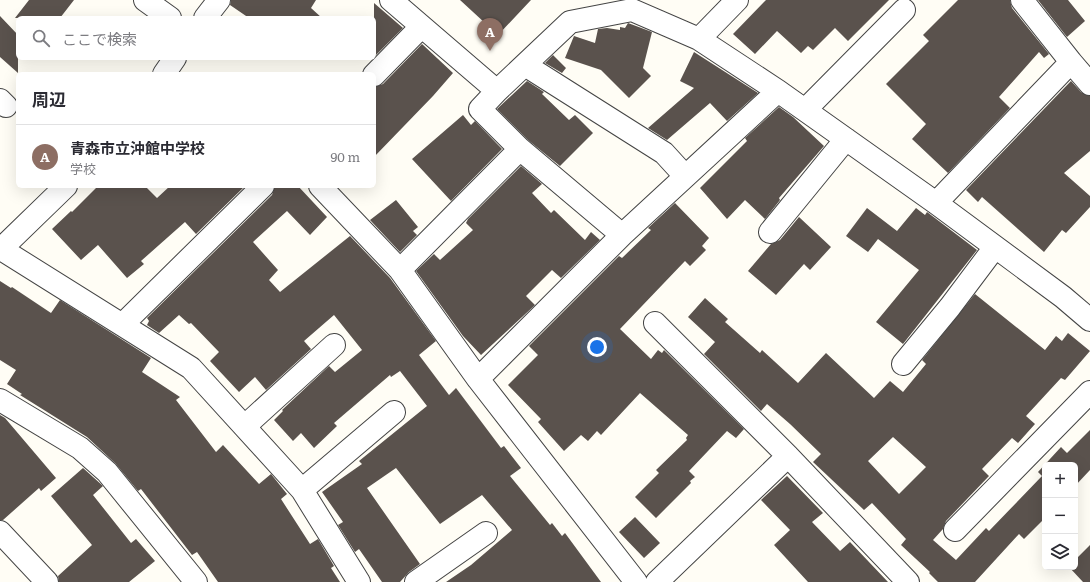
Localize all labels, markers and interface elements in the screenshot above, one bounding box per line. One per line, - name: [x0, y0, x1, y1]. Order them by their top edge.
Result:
- search box: [16, 16, 376, 60]
- pin: A: [477, 18, 503, 51]
- icon: search: [30, 27, 52, 49]
- text: ここで検索: [62, 27, 137, 50]
- text: 周辺: [32, 86, 66, 111]
- text: 青森市立沖館中学校: [70, 136, 205, 159]
- text: A: [40, 147, 50, 166]
- text: 90 m: [330, 147, 360, 166]
- text: 学校: [70, 159, 96, 178]
- your location: [587, 337, 607, 357]
- map controls: [1042, 462, 1078, 570]
- button: +: [1042, 462, 1078, 498]
- button: −: [1042, 498, 1078, 534]
- button: layers: [1042, 534, 1078, 570]

